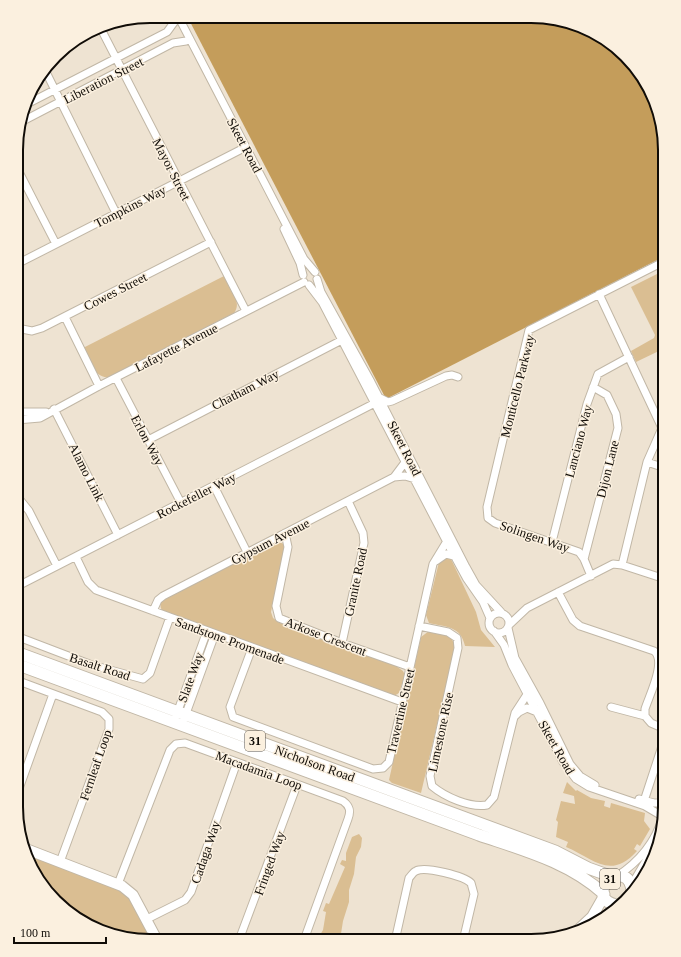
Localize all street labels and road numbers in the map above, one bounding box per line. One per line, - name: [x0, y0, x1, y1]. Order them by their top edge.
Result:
- street label: Liberation Street: [61, 54, 146, 107]
- street label: Skeet Road: [224, 115, 265, 175]
- street label: Mayor Street: [149, 135, 194, 203]
- street label: Tompkins Way: [92, 182, 169, 231]
- street label: Cowes Street: [81, 269, 150, 314]
- street label: Lafayette Avenue: [132, 320, 220, 375]
- street label: Monticello Parkway: [497, 333, 538, 439]
- street label: Chatham Way: [209, 366, 282, 413]
- street label: Lanciano Way: [562, 403, 596, 479]
- street label: Erlon Way: [128, 412, 167, 469]
- street label: Skeet Road: [384, 418, 425, 479]
- street label: Dijon Lane: [593, 439, 622, 499]
- street label: Alamo Link: [66, 441, 108, 504]
- street label: Rockefeller Way: [154, 469, 239, 522]
- street label: Gypsum Avenue: [228, 515, 312, 568]
- street label: Solingen Way: [498, 518, 572, 556]
- street label: Granite Road: [341, 546, 370, 618]
- street label: Sandstone Promenade: [173, 614, 287, 667]
- street label: Arkose Crescent: [283, 614, 369, 659]
- street label: Slate Way: [174, 649, 207, 704]
- street label: Basalt Road: [67, 650, 133, 684]
- street label: Travertine Street: [383, 667, 418, 755]
- street label: Limestone Rise: [425, 691, 456, 773]
- street label: Skeet Road: [535, 718, 578, 777]
- street label: Fernleaf Loop: [76, 728, 115, 803]
- road number: 31: [245, 731, 265, 751]
- street label: Nicholson Road: [273, 742, 357, 785]
- street label: Macadamia Loop: [213, 748, 304, 793]
- street label: Cadaga Way: [188, 818, 223, 886]
- street label: Fringed Way: [251, 829, 288, 897]
- road number: 31: [600, 869, 620, 889]

